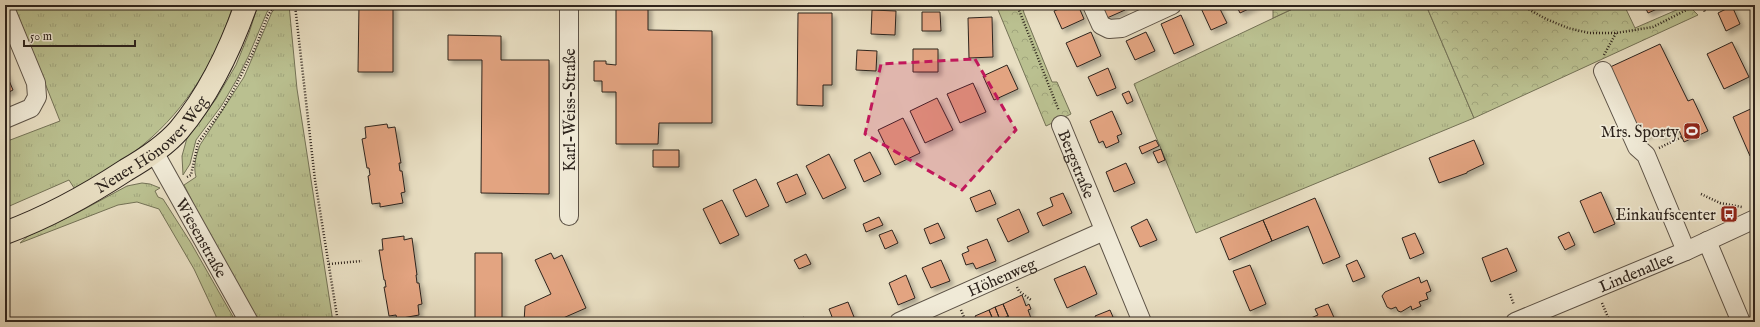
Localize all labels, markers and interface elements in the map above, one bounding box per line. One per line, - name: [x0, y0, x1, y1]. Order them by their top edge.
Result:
- scale bar: [24, 22, 135, 48]
- text: 50 m: [30, 29, 52, 44]
- street label: Karl-Weiss-Straße: [561, 48, 581, 172]
- street label: Neuer Hönower Weg: [92, 92, 213, 199]
- sports icon: Mrs. Sporty: [1682, 121, 1702, 141]
- place label: Mrs. Sporty: [1601, 123, 1679, 143]
- street label: Bergstraße: [1052, 127, 1098, 202]
- street label: Wiesenstraße: [170, 195, 230, 282]
- bus stop icon: Einkaufscenter: [1719, 204, 1739, 224]
- place label: Einkaufscenter: [1616, 206, 1716, 226]
- street label: Lindenallee: [1596, 249, 1677, 298]
- street label: Höhenweg: [965, 254, 1040, 302]

